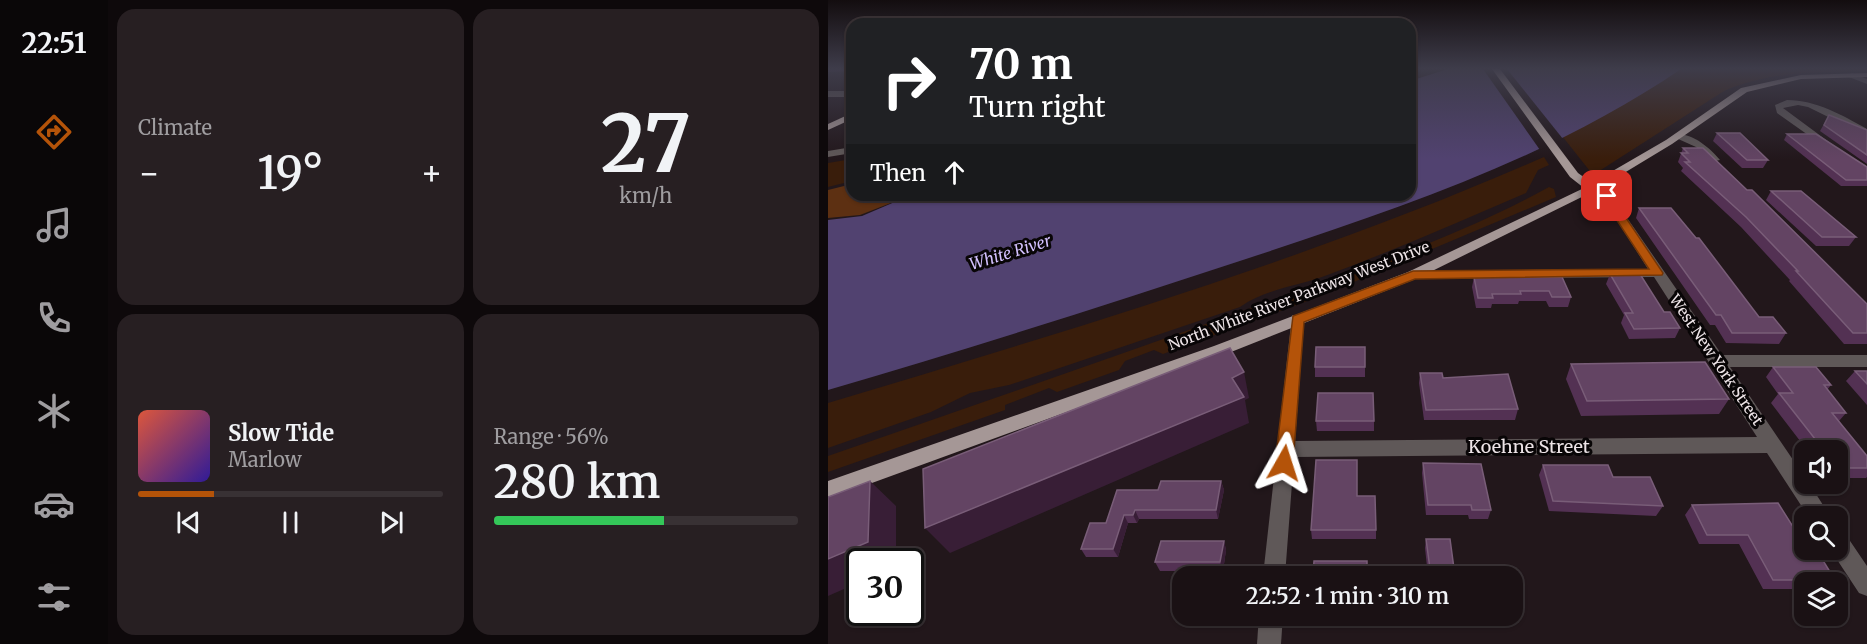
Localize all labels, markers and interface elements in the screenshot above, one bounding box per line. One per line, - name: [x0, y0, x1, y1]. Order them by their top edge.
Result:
- text: 22:51: [22, 26, 86, 60]
- text: 70 m: [969, 38, 1073, 90]
- icon: right: [870, 42, 948, 120]
- text: Turn right: [969, 90, 1106, 124]
- text: 27: [601, 95, 691, 193]
- icon: directions: [33, 111, 75, 153]
- text: Climate: [138, 115, 212, 140]
- text: 19°: [257, 145, 323, 201]
- text: −: [138, 153, 160, 194]
- text: +: [420, 153, 443, 194]
- icon: ahead: [938, 156, 971, 189]
- text: Then: [870, 159, 926, 187]
- pin: [1581, 170, 1632, 221]
- icon: arrive: [1590, 179, 1623, 212]
- text: km/h: [619, 183, 672, 208]
- icon: music: [33, 204, 75, 246]
- water label: White River: [967, 230, 1054, 274]
- street label: North White River Parkway West Drive: [1165, 237, 1432, 354]
- street label: West New York Street: [1665, 290, 1767, 429]
- icon: phone: [33, 297, 75, 339]
- icon: climate: [33, 390, 75, 432]
- text: Slow Tide: [228, 419, 334, 447]
- text: Range · 56%: [494, 424, 609, 449]
- position arrow: [1252, 431, 1316, 495]
- street label: Koehne Street: [1468, 435, 1590, 458]
- map controls: [1794, 440, 1848, 626]
- button: sound: [1794, 440, 1848, 494]
- text: Marlow: [228, 447, 302, 472]
- text: 280 km: [494, 454, 660, 510]
- icon: car: [33, 483, 75, 525]
- icon: previous: [172, 506, 205, 539]
- icon: pause: [274, 506, 307, 539]
- icon: next: [375, 506, 408, 539]
- button: search: [1794, 506, 1848, 560]
- speed limit sign: 30: [846, 548, 924, 626]
- button: layers: [1794, 572, 1848, 626]
- icon: filters: [33, 576, 75, 618]
- text: 22:52 · 1 min · 310 m: [1246, 582, 1449, 610]

